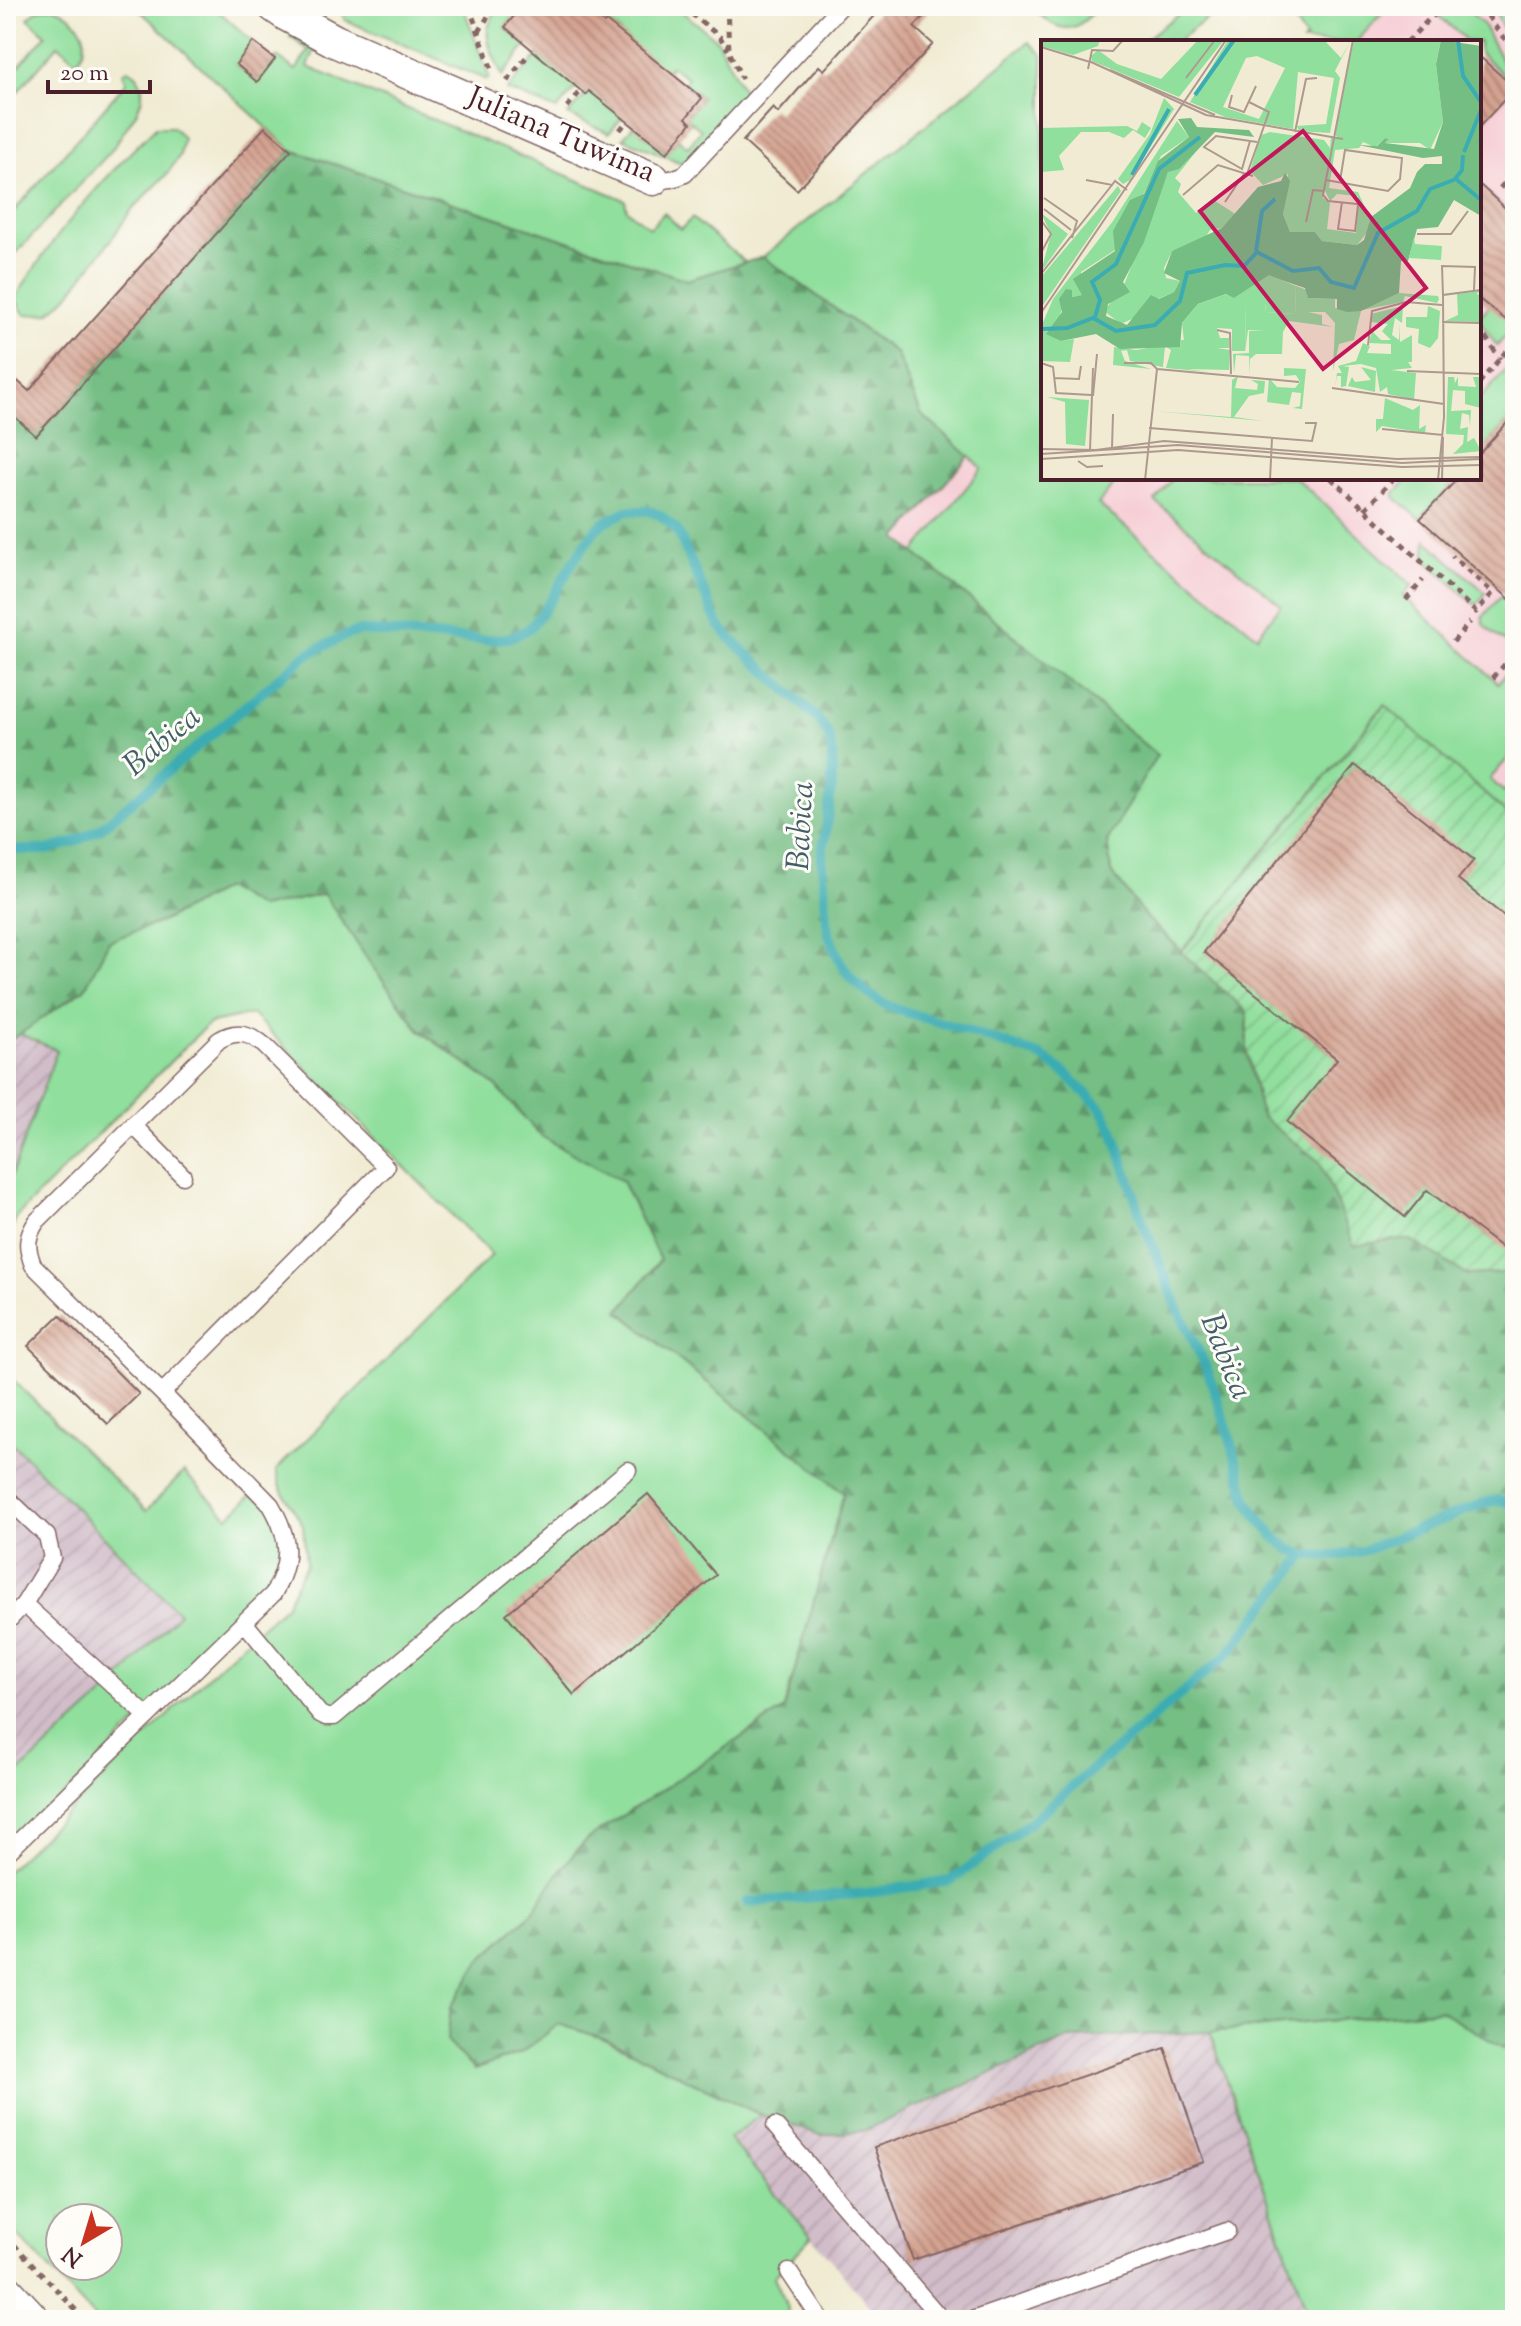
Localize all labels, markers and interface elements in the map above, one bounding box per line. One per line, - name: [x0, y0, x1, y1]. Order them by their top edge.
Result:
- inset map: [1041, 40, 1481, 480]
- scale bar: [48, 44, 150, 94]
- text: 20 m: [60, 57, 109, 91]
- street label: Juliana Tuwima: [459, 76, 662, 195]
- water label: Babica: [114, 696, 212, 788]
- water label: Babica: [777, 780, 827, 872]
- water label: Babica: [1187, 1307, 1263, 1407]
- north arrow: [44, 2202, 124, 2282]
- text: N: [56, 2237, 90, 2273]

